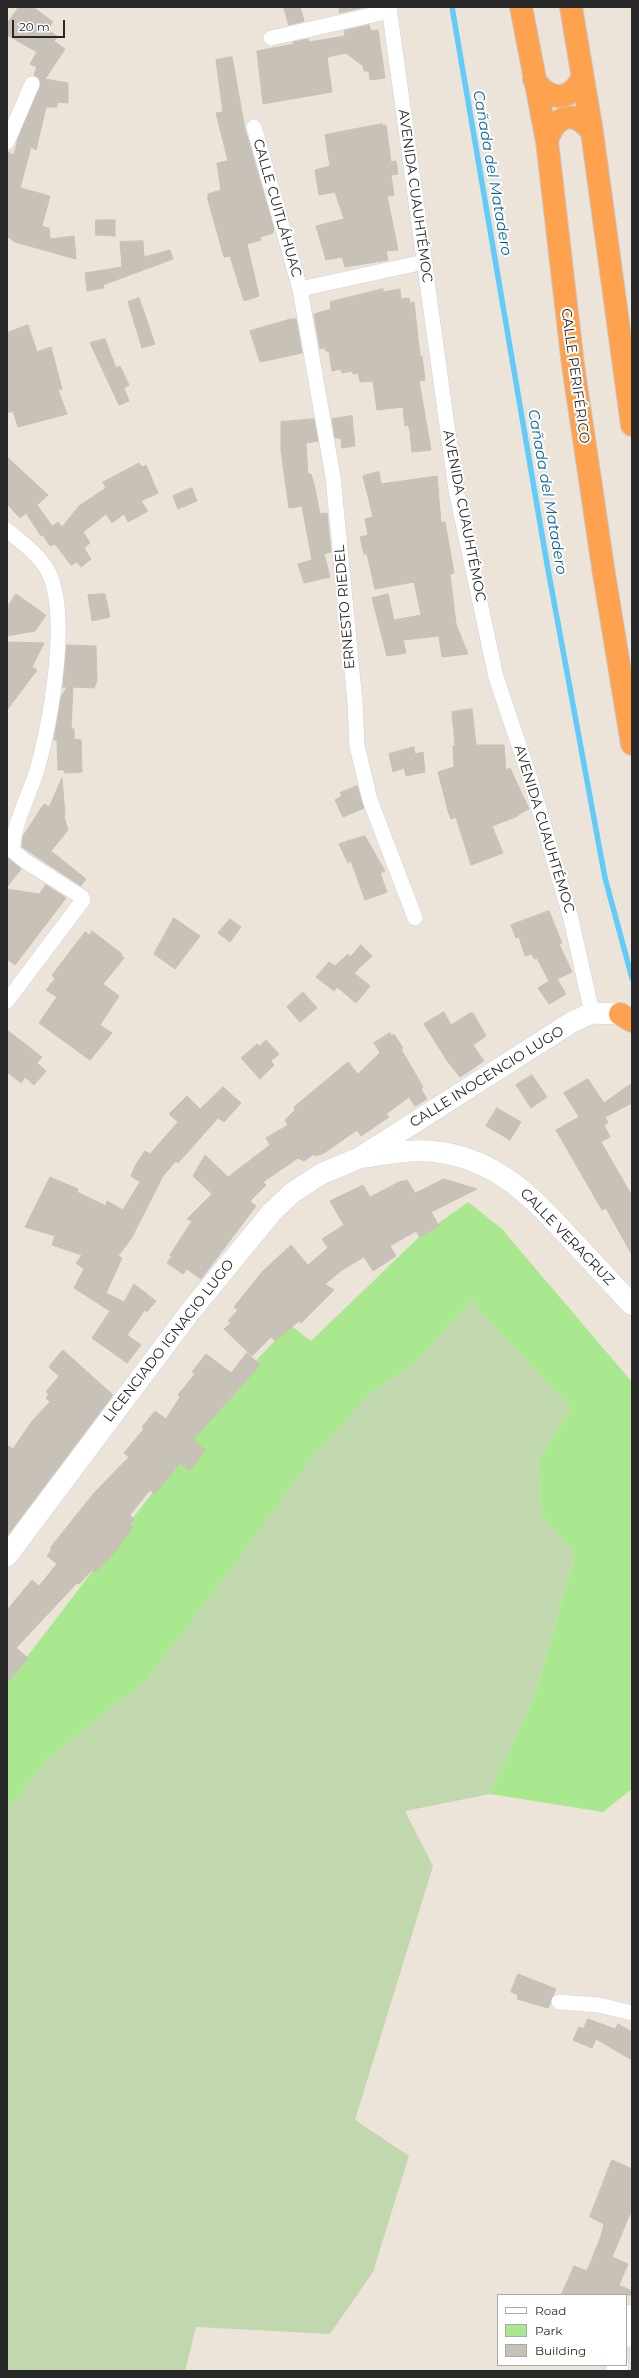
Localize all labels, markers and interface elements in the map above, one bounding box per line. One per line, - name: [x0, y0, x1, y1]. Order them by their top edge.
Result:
- scale bar: [14, 12, 67, 38]
- text: 20 m: [19, 19, 50, 34]
- water label: Cañada del Matadero: [469, 89, 515, 257]
- street label: AVENIDA CUAUHTÉMOC: [395, 108, 435, 284]
- street label: CALLE CUITLÁHUAC: [249, 137, 305, 279]
- street label: CALLE PERIFÉRICO: [557, 307, 593, 445]
- water label: Cañada del Matadero: [524, 408, 570, 576]
- street label: AVENIDA CUAUHTÉMOC: [439, 429, 489, 603]
- street label: ERNESTO RIEDEL: [331, 544, 359, 670]
- street label: AVENIDA CUAUHTÉMOC: [510, 743, 578, 915]
- street label: CALLE INOCENCIO LUGO: [407, 1023, 567, 1131]
- street label: CALLE VERACRUZ: [516, 1185, 618, 1289]
- street label: LICENCIADO IGNACIO LUGO: [100, 1256, 238, 1426]
- legend: [497, 2294, 627, 2366]
- text: Road: [535, 2303, 566, 2318]
- text: Park: [535, 2323, 562, 2338]
- text: Building: [535, 2343, 586, 2358]

